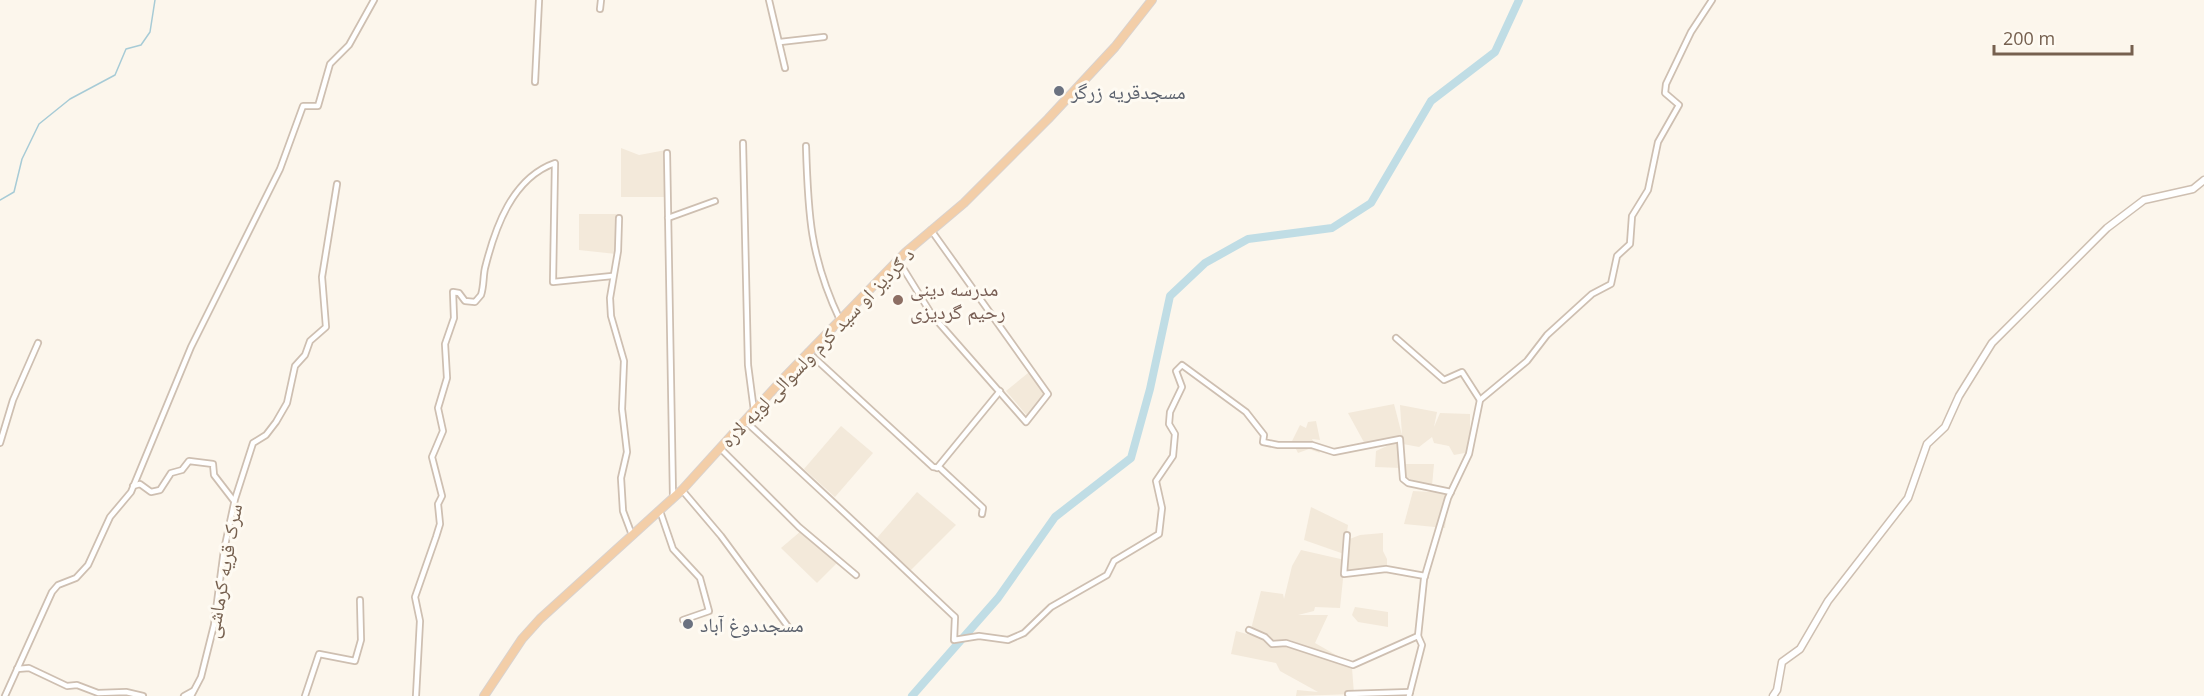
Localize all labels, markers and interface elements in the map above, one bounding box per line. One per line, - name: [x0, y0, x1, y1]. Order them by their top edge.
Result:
- scale bar: [1994, 18, 2132, 56]
- text: 200 m: [2003, 26, 2055, 50]
- place label: مسجدقریه زرگر: [1070, 78, 1186, 105]
- marker: مسجدقریه زرگر: [1052, 84, 1066, 98]
- street label: د ګردیز او سید کرم ولسوالۍ لویه لاره: [714, 241, 921, 454]
- place label: مدرسه دینی رحیم گردیزی: [910, 275, 1005, 326]
- marker: مدرسه دینی رحیم گردیزی: [891, 293, 905, 307]
- street label: سرک قریه کرماشی: [198, 502, 248, 640]
- place label: مسجددوغ آباد: [700, 611, 804, 638]
- marker: مسجددوغ آباد: [681, 617, 695, 631]

